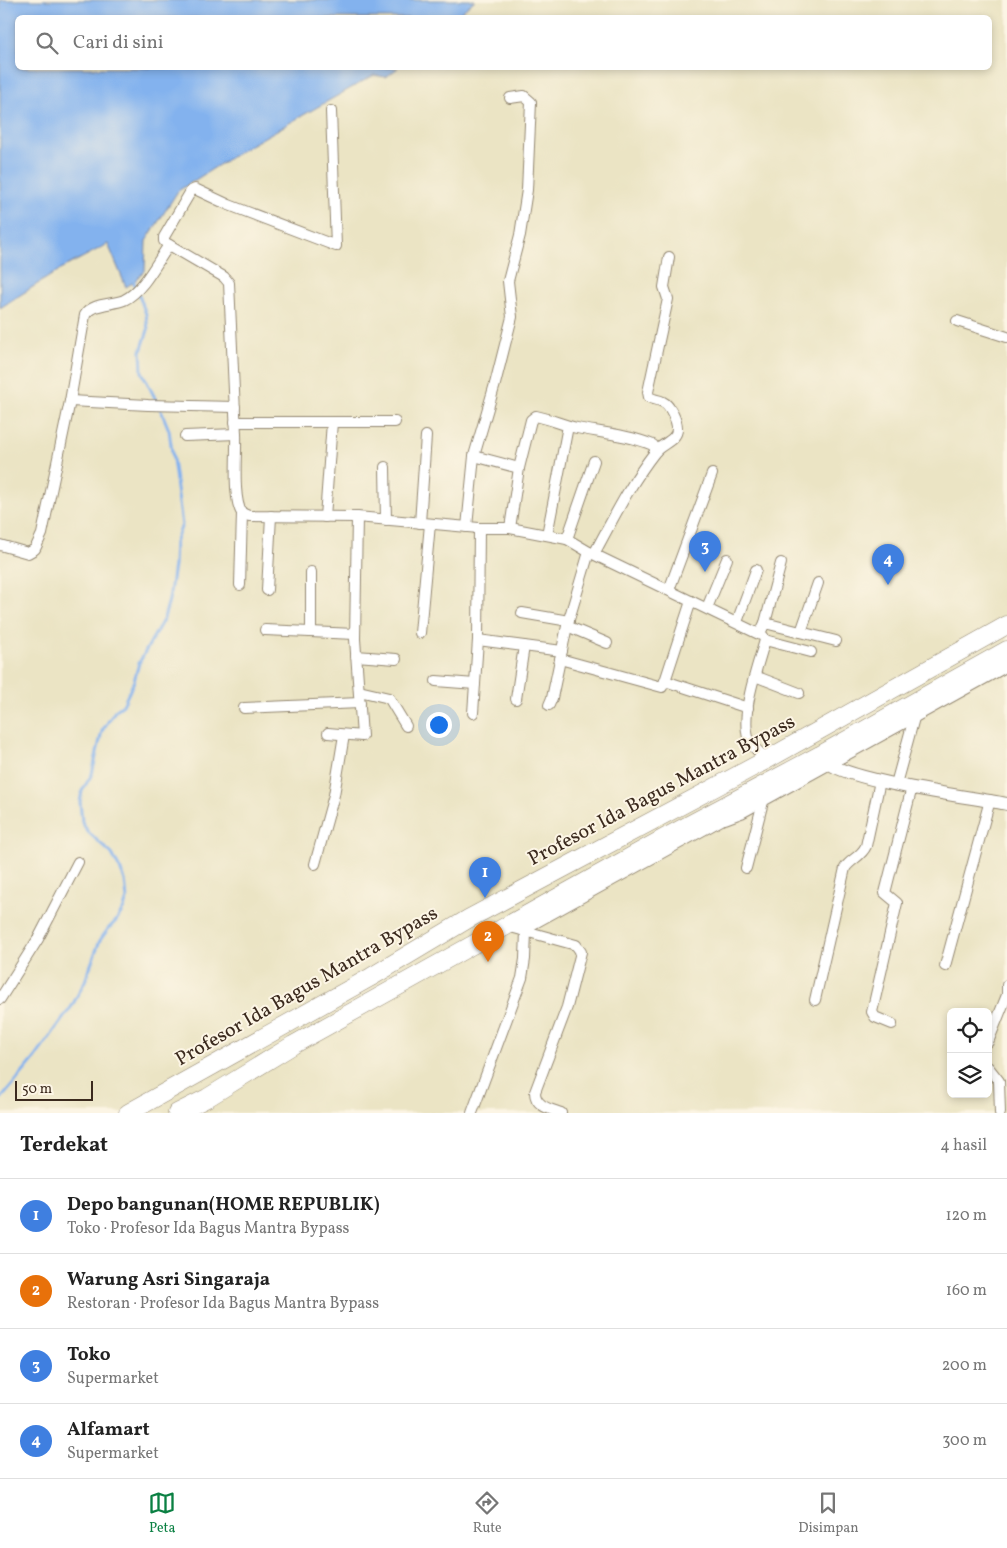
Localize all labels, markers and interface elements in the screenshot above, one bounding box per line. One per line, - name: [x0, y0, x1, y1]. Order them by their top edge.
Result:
- search box: [15, 15, 992, 70]
- icon: search: [33, 29, 61, 57]
- text: Cari di sini: [73, 30, 164, 56]
- pin: 3: [689, 531, 721, 572]
- pin: 4: [872, 544, 904, 585]
- street label: Profesor Ida Bagus Mantra Bypass: [523, 708, 801, 874]
- your location: [426, 712, 452, 738]
- pin: 1: [469, 857, 501, 898]
- street label: Profesor Ida Bagus Mantra Bypass: [171, 900, 443, 1074]
- pin: 2: [472, 921, 504, 962]
- map controls: [947, 1008, 992, 1098]
- button: locate: [947, 1008, 992, 1053]
- button: layers: [947, 1053, 992, 1098]
- scale bar: [15, 1078, 92, 1101]
- text: 50 m: [22, 1080, 52, 1099]
- text: Terdekat: [20, 1131, 108, 1160]
- text: 4 hasil: [940, 1135, 987, 1157]
- text: Depo bangunan(HOME REPUBLIK): [67, 1192, 380, 1218]
- text: 1: [33, 1205, 39, 1227]
- text: 120 m: [945, 1205, 987, 1227]
- text: Toko · Profesor Ida Bagus Mantra Bypass: [67, 1218, 349, 1240]
- text: Warung Asri Singaraja: [67, 1267, 270, 1293]
- text: 2: [32, 1280, 40, 1302]
- text: 160 m: [946, 1280, 987, 1302]
- text: Restoran · Profesor Ida Bagus Mantra Bypass: [67, 1293, 379, 1315]
- text: Toko: [67, 1342, 111, 1368]
- text: 3: [32, 1355, 40, 1377]
- text: 200 m: [942, 1355, 987, 1377]
- text: Supermarket: [67, 1368, 159, 1390]
- text: Alfamart: [67, 1417, 150, 1443]
- text: 4: [31, 1430, 41, 1452]
- text: 300 m: [942, 1430, 987, 1452]
- text: Supermarket: [67, 1443, 159, 1465]
- tab: Peta: [148, 1489, 176, 1538]
- tab: Rute: [473, 1489, 502, 1538]
- tab: Disimpan: [798, 1489, 859, 1538]

